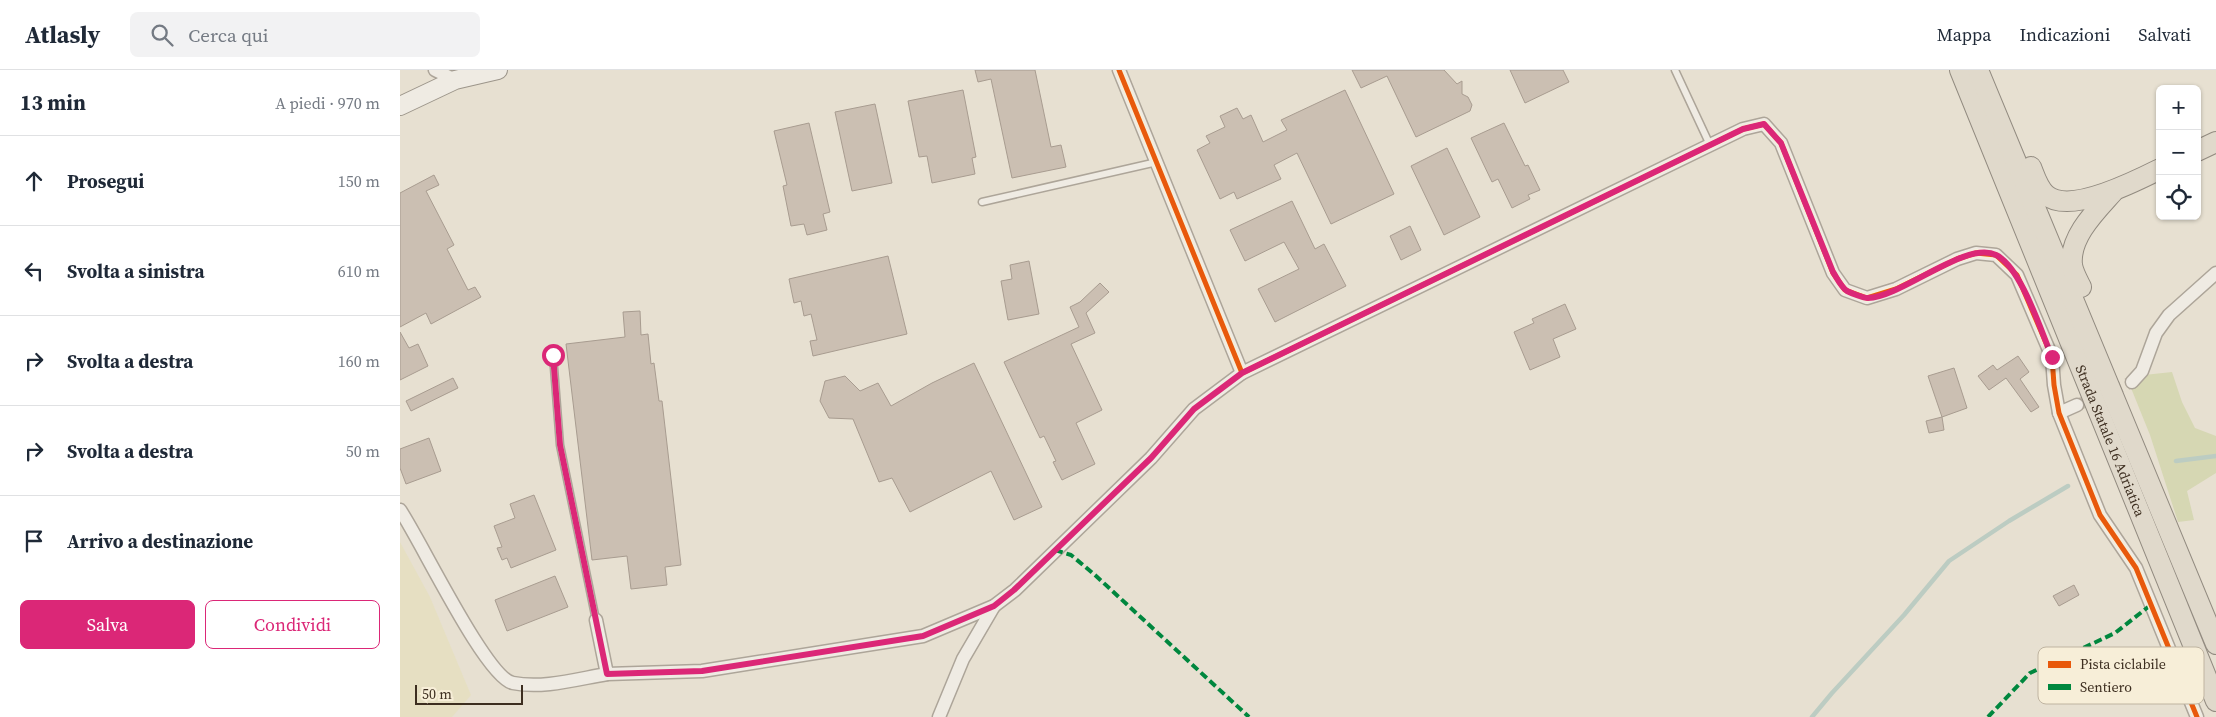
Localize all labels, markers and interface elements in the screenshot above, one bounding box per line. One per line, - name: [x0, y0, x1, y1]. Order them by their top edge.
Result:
- search box: [130, 12, 480, 57]
- text: Atlasly: [25, 18, 100, 51]
- icon: search: [148, 21, 176, 49]
- text: Cerca qui: [188, 22, 268, 48]
- text: Mappa: [1937, 22, 1991, 47]
- text: Indicazioni: [2019, 22, 2110, 47]
- text: Salvati: [2138, 22, 2191, 47]
- map controls: [2156, 85, 2201, 220]
- button: +: [2156, 85, 2201, 130]
- text: 13 min: [20, 88, 86, 117]
- text: A piedi · 970 m: [275, 92, 380, 114]
- button: −: [2156, 130, 2201, 175]
- icon: ahead: [20, 167, 48, 195]
- text: Prosegui: [67, 168, 144, 194]
- text: 150 m: [338, 170, 380, 192]
- button: locate: [2156, 175, 2201, 220]
- icon: left: [20, 257, 48, 285]
- text: Svolta a sinistra: [67, 258, 205, 284]
- text: 610 m: [338, 260, 380, 282]
- route start: [542, 344, 565, 367]
- route end: [2041, 346, 2064, 369]
- icon: right: [20, 347, 48, 375]
- text: Svolta a destra: [67, 348, 193, 374]
- text: 160 m: [338, 350, 380, 372]
- street label: Strada Statale 16 Adriatica: [2071, 362, 2150, 520]
- icon: right: [20, 437, 48, 465]
- text: Svolta a destra: [67, 438, 193, 464]
- text: 50 m: [346, 440, 380, 462]
- icon: arrive: [20, 527, 48, 555]
- text: Arrivo a destinazione: [67, 528, 253, 554]
- button: Salva: [20, 600, 195, 649]
- button: Condividi: [205, 600, 380, 649]
- legend: [2038, 647, 2204, 704]
- text: Pista ciclabile: [2080, 654, 2166, 674]
- text: Sentiero: [2080, 677, 2132, 697]
- scale bar: [415, 682, 522, 705]
- text: 50 m: [422, 684, 452, 704]

